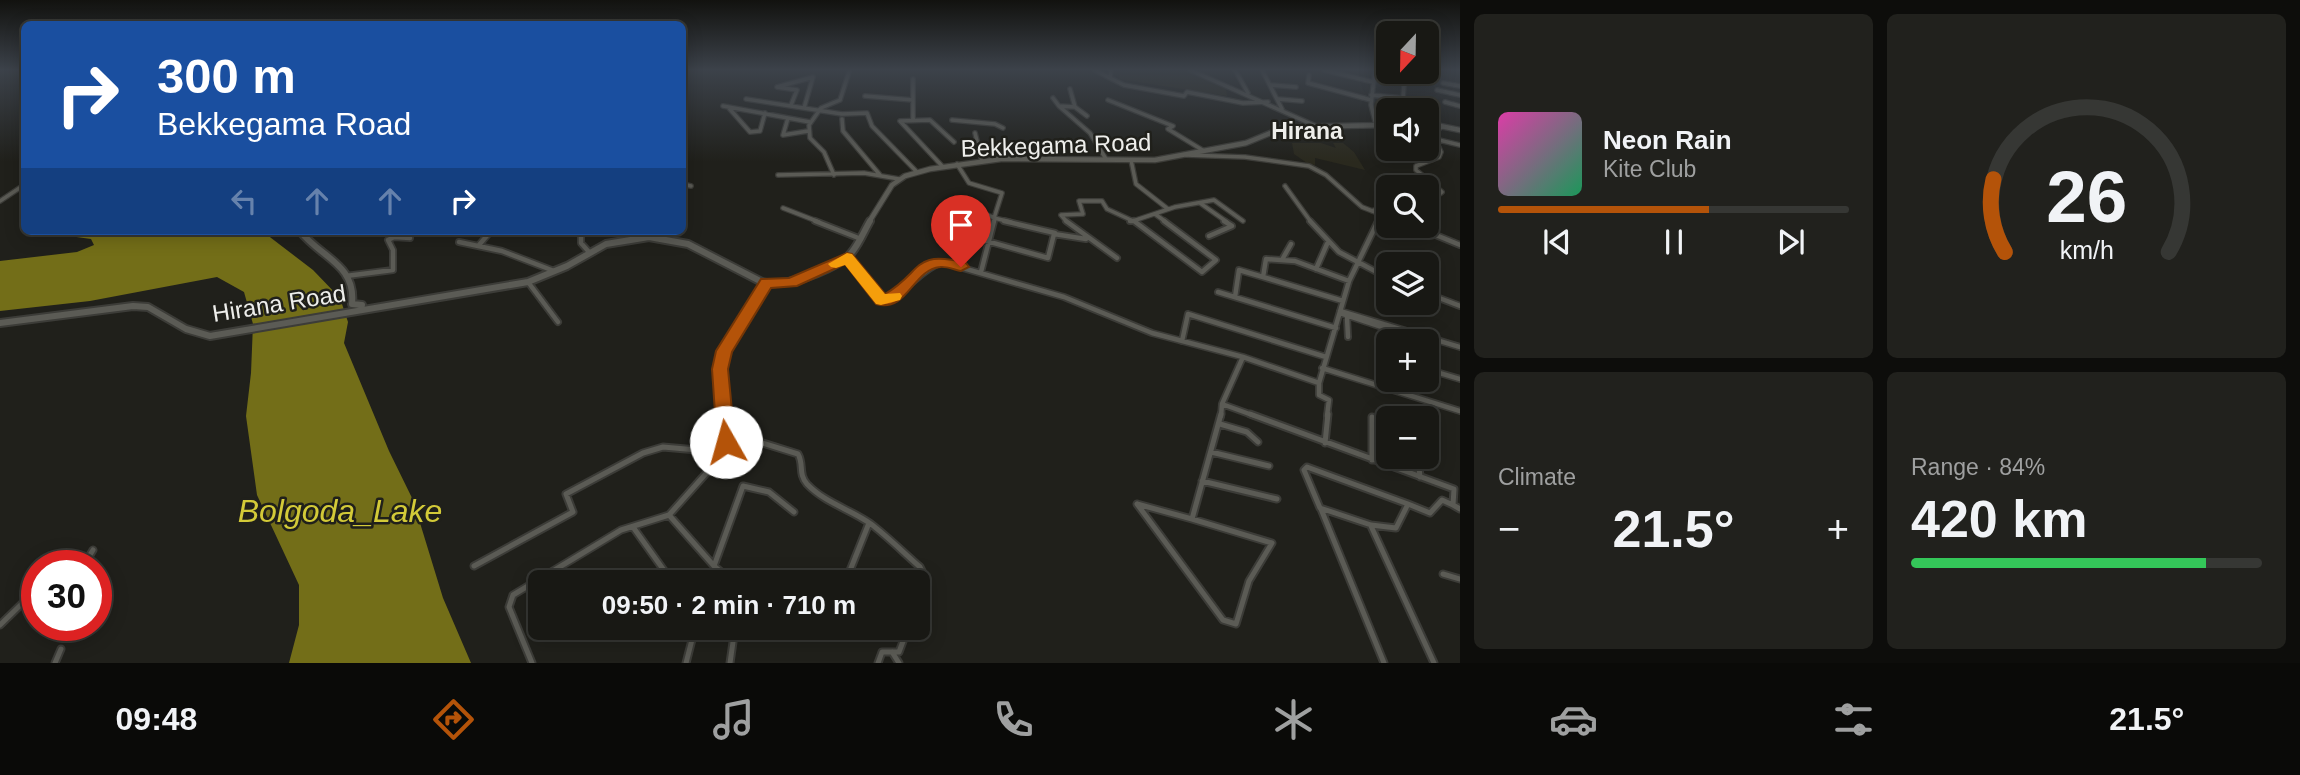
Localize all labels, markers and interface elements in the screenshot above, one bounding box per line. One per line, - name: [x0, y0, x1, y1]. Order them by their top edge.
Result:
- north arrow: [1376, 21, 1438, 84]
- map controls: [1376, 21, 1439, 469]
- icon: right: [42, 49, 133, 140]
- text: 300 m: [157, 49, 296, 103]
- button: sound: [1376, 98, 1439, 161]
- text: Bekkegama Road: [157, 106, 411, 142]
- district label: Hirana: [1271, 118, 1343, 144]
- text: Neon Rain: [1603, 125, 1732, 155]
- street label: Bekkegama Road: [960, 128, 1152, 162]
- text: Kite Club: [1603, 156, 1696, 182]
- text: 26: [2046, 157, 2127, 238]
- button: search: [1376, 175, 1439, 238]
- icon: left: [225, 182, 263, 220]
- icon: ahead: [298, 182, 336, 220]
- icon: ahead: [371, 182, 409, 220]
- icon: right: [444, 182, 482, 220]
- pin: [931, 195, 991, 267]
- icon: arrive: [942, 206, 980, 244]
- icon: previous: [1538, 223, 1576, 261]
- icon: pause: [1655, 223, 1693, 261]
- icon: next: [1772, 223, 1810, 261]
- text: km/h: [2059, 236, 2114, 264]
- button: layers: [1376, 252, 1439, 315]
- street label: Hirana Road: [210, 279, 348, 327]
- button: +: [1376, 329, 1439, 392]
- position arrow: [689, 405, 763, 479]
- button: −: [1376, 406, 1439, 469]
- text: Range · 84%: [1911, 454, 2045, 480]
- text: Climate: [1498, 464, 1576, 490]
- text: 420 km: [1911, 490, 2087, 548]
- water label: Bolgoda_Lake: [238, 493, 442, 529]
- text: 21.5°: [1612, 500, 1735, 558]
- text: −: [1498, 508, 1520, 550]
- text: +: [1827, 508, 1849, 550]
- speed limit sign: 30: [21, 550, 112, 641]
- text: 09:50 · 2 min · 710 m: [602, 590, 856, 620]
- icon: directions: [429, 695, 478, 744]
- icon: music: [709, 695, 758, 744]
- icon: phone: [989, 695, 1038, 744]
- icon: climate: [1269, 695, 1318, 744]
- icon: car: [1549, 695, 1598, 744]
- icon: filters: [1829, 695, 1878, 744]
- text: 09:48: [116, 701, 197, 737]
- text: 21.5°: [2109, 701, 2184, 737]

